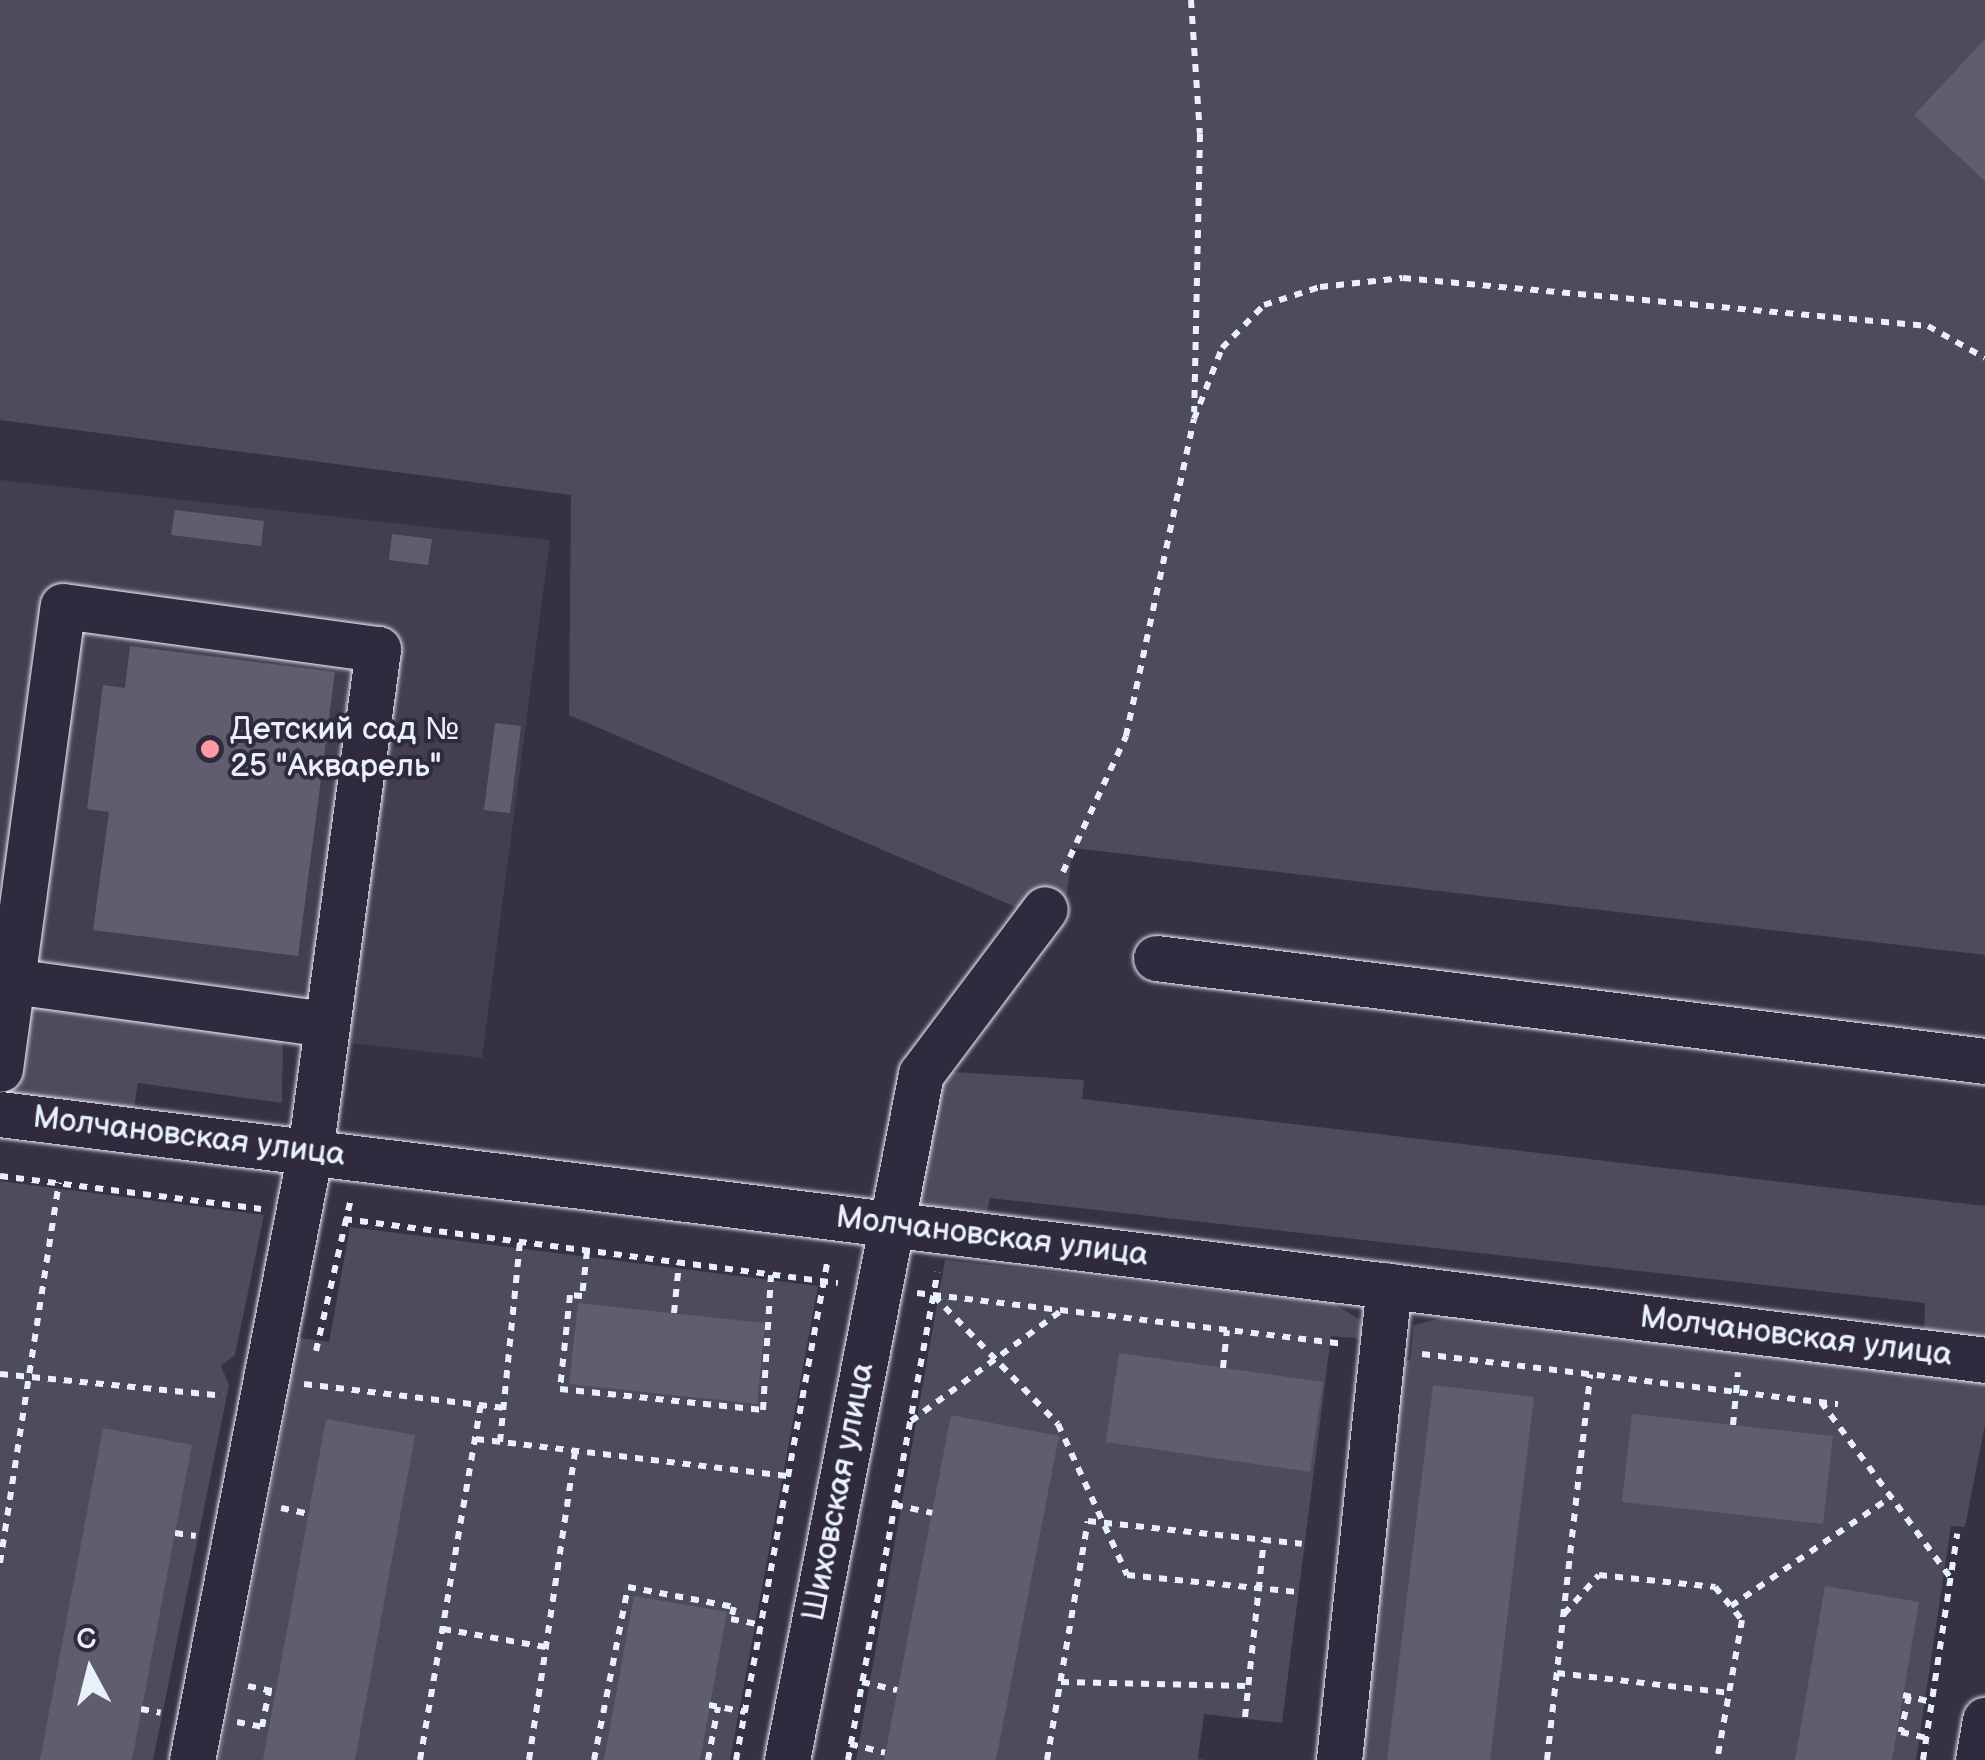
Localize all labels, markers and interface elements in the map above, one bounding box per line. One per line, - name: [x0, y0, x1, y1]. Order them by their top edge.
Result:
- place label: Детский сад № 25 "Акварель": [230, 712, 459, 787]
- marker: Детский сад № 25 "Акварель": [199, 738, 221, 760]
- street label: Молчановская улица: [31, 1099, 347, 1175]
- street label: Молчановская улица: [834, 1199, 1150, 1275]
- street label: Молчановская улица: [1638, 1299, 1954, 1375]
- street label: Шиховская улица: [795, 1360, 883, 1624]
- north arrow: [40, 1620, 140, 1720]
- text: С: [75, 1622, 98, 1657]

